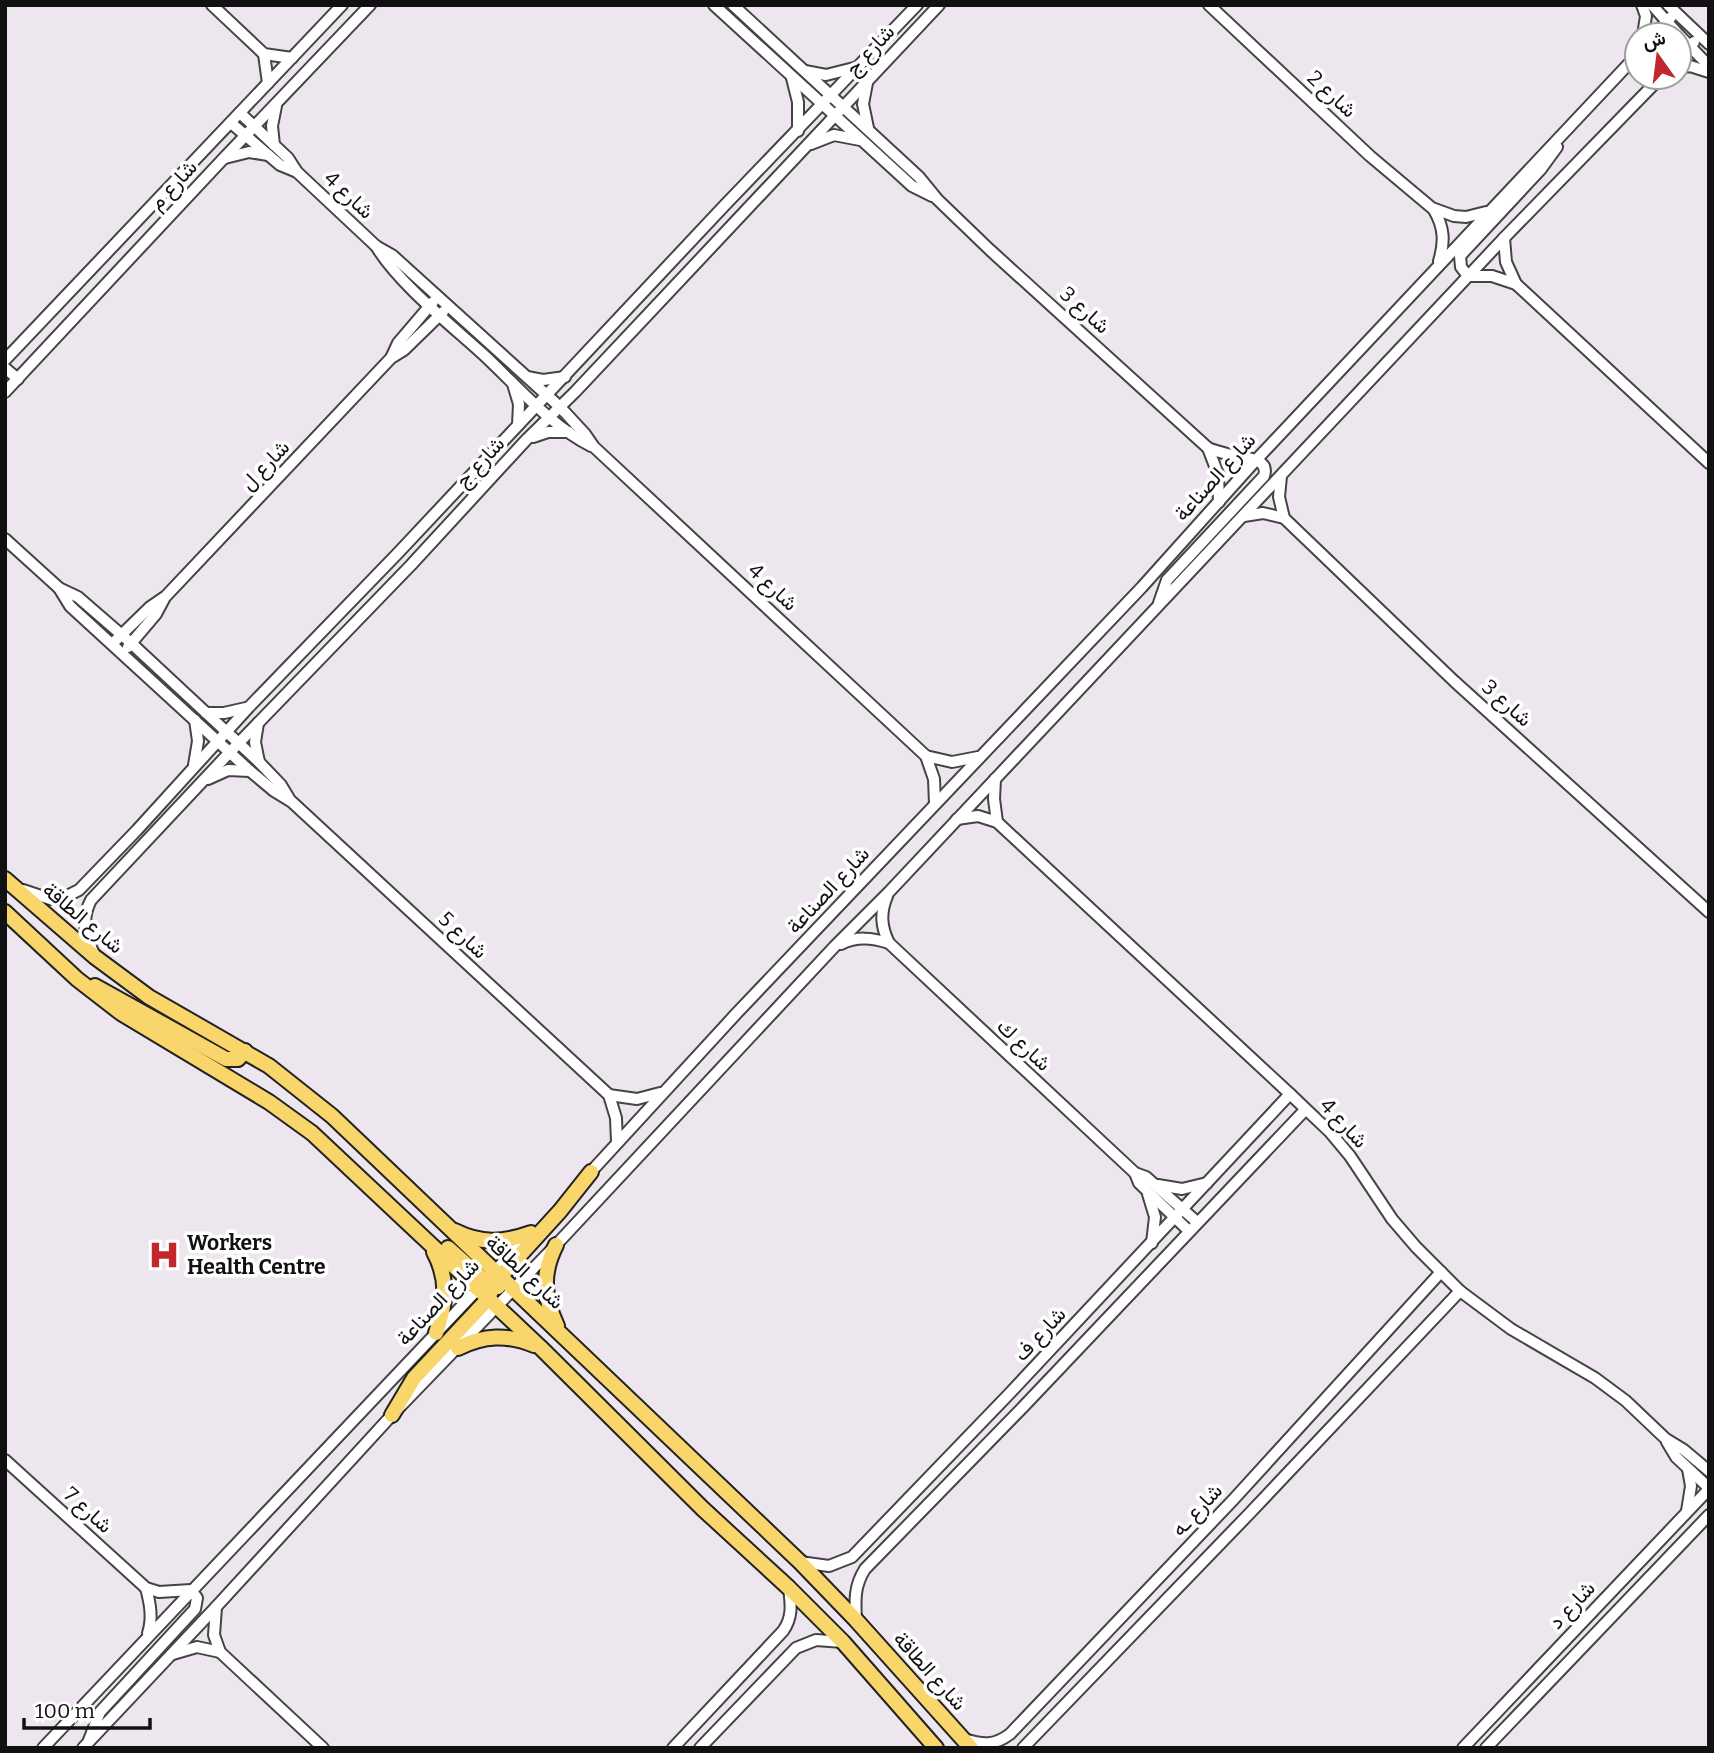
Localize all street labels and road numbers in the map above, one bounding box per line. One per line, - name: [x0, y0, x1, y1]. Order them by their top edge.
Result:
- street label: شارع ج: [840, 19, 901, 82]
- street label: شارع 2: [1301, 65, 1362, 124]
- street label: شارع م: [143, 155, 203, 216]
- street label: شارع 4: [318, 165, 379, 225]
- street label: شارع 3: [1054, 281, 1115, 340]
- street label: شارع الصناعة: [1169, 427, 1262, 527]
- street label: شارع ج: [450, 431, 511, 494]
- street label: شارع ل: [235, 434, 296, 496]
- street label: شارع 4: [742, 557, 803, 617]
- street label: شارع 3: [1476, 674, 1537, 733]
- street label: شارع الصناعة: [781, 841, 876, 940]
- street label: شارع الطاقة: [37, 877, 129, 960]
- street label: شارع 5: [432, 906, 493, 965]
- street label: شارع ك: [991, 1013, 1057, 1077]
- street label: شارع 4: [1314, 1093, 1374, 1154]
- street label: شارع الطاقة: [480, 1229, 570, 1315]
- street label: شارع الصناعة: [391, 1253, 486, 1352]
- street label: شارع ف: [1008, 1301, 1072, 1367]
- street label: شارع ـه: [1166, 1478, 1229, 1543]
- street label: شارع 7: [57, 1481, 118, 1539]
- street label: شارع د: [1543, 1575, 1602, 1635]
- street label: شارع الطاقة: [887, 1626, 972, 1717]

